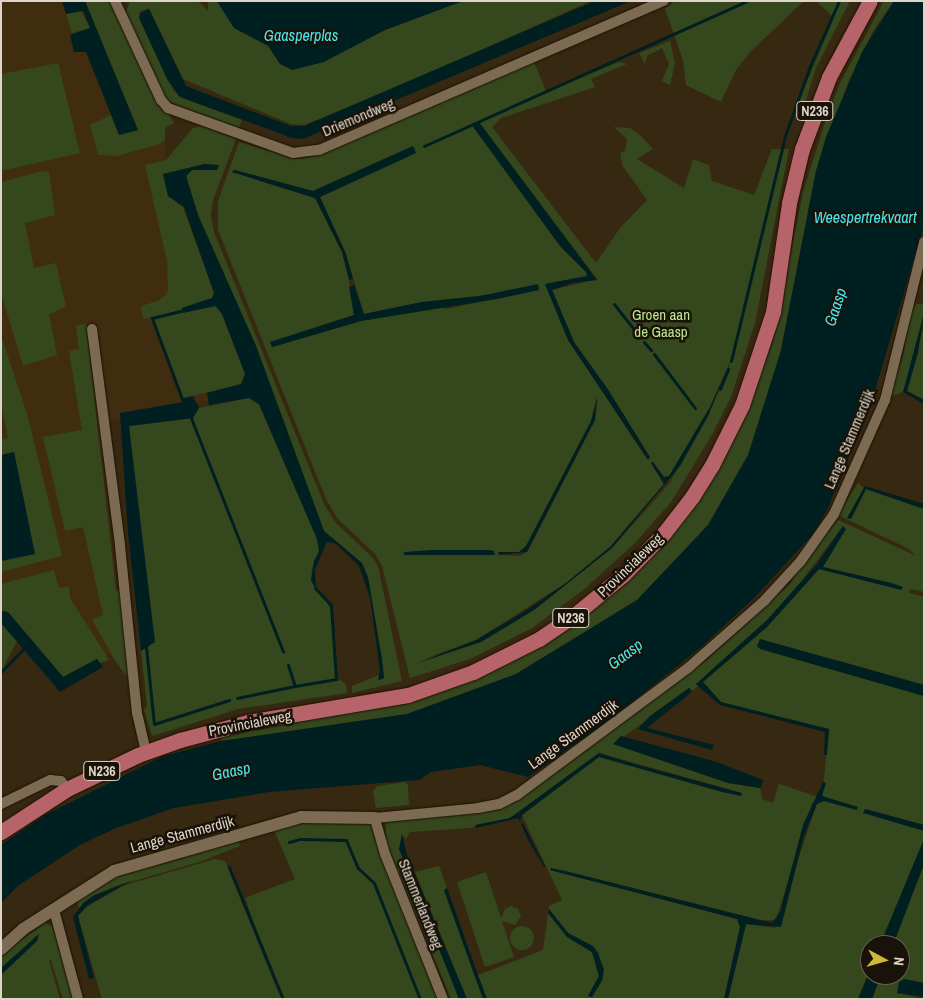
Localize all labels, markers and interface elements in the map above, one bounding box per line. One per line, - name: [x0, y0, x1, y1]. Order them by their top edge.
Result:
- water label: Gaasperplas: [264, 25, 338, 45]
- street label: Driemondweg: [319, 94, 397, 140]
- road number: N236: [796, 100, 834, 122]
- water label: Weespertrekvaart: [813, 207, 917, 227]
- water label: Gaasp: [820, 286, 850, 328]
- park label: Groen aan de Gaasp: [632, 305, 690, 340]
- street label: Lange Stammerdijk: [820, 386, 878, 492]
- street label: Provincialeweg: [594, 529, 666, 601]
- road number: N236: [552, 606, 590, 630]
- water label: Gaasp: [604, 635, 646, 673]
- street label: Lange Stammerdijk: [525, 695, 621, 773]
- street label: Provincialeweg: [207, 706, 293, 740]
- water label: Gaasp: [210, 758, 252, 784]
- road number: N236: [83, 759, 121, 782]
- street label: Lange Stammerdijk: [128, 812, 236, 856]
- street label: Stammerlandweg: [395, 856, 447, 952]
- north arrow: [860, 935, 910, 985]
- text: N: [890, 956, 908, 967]

